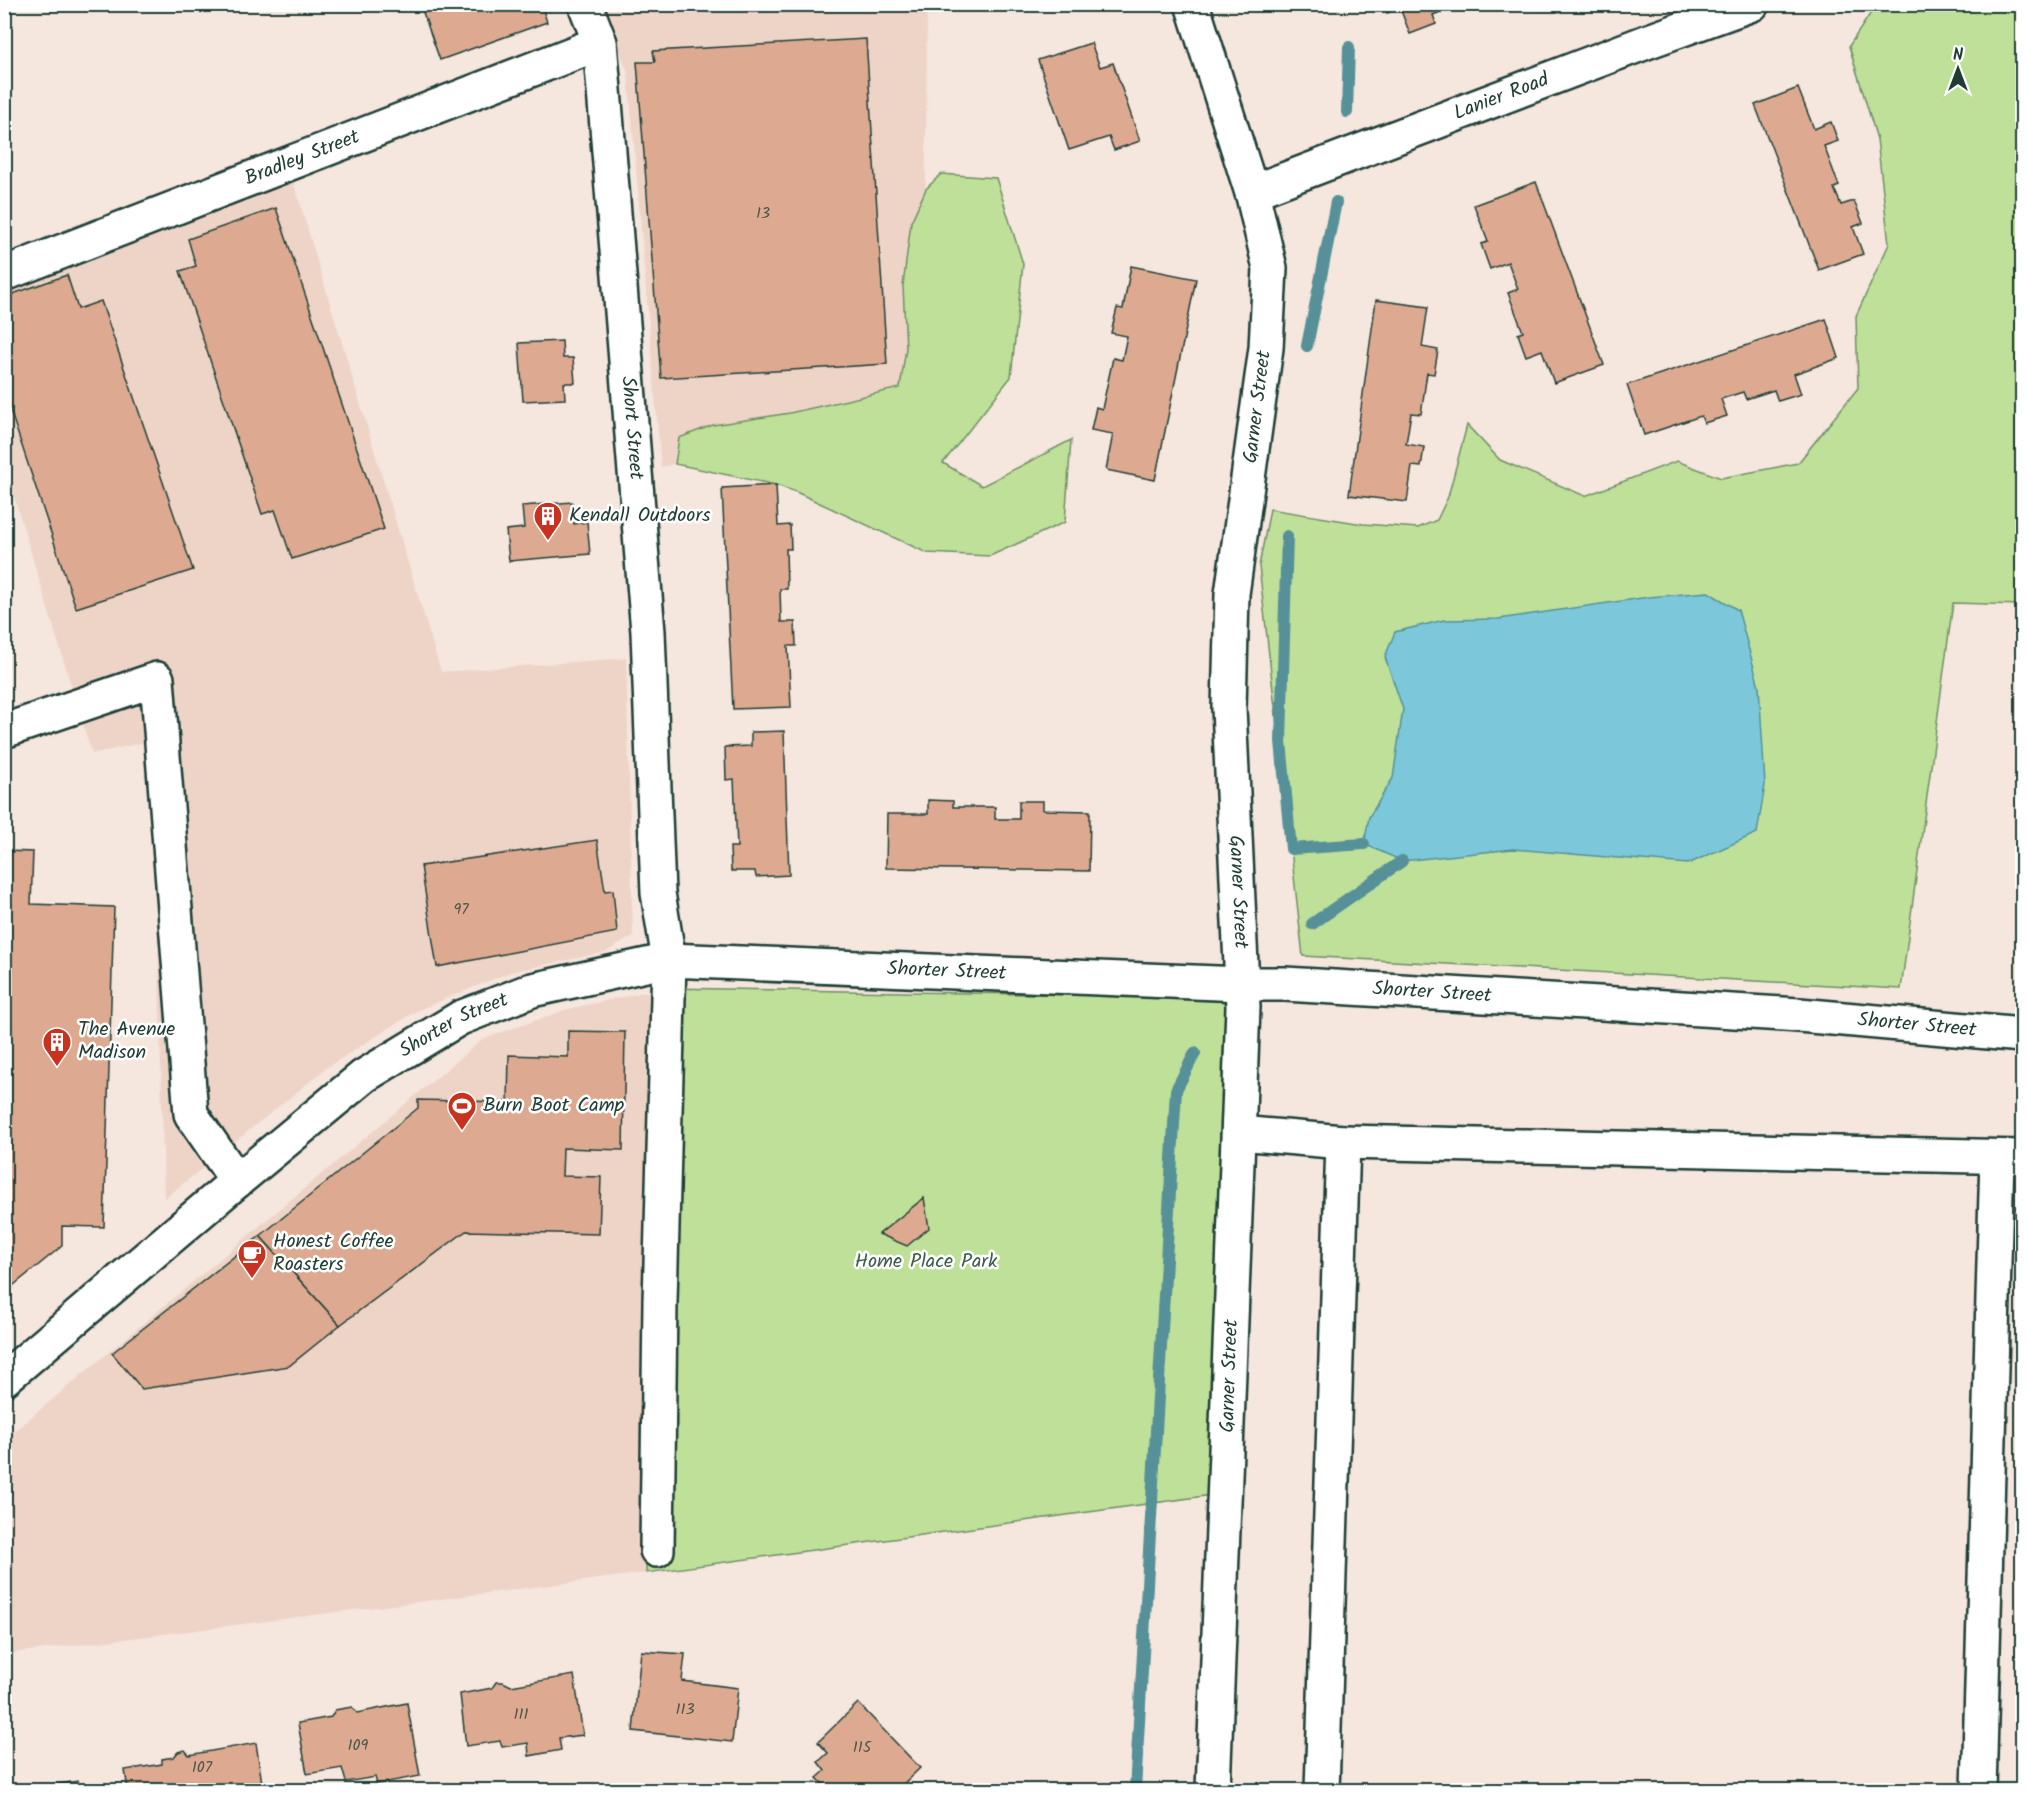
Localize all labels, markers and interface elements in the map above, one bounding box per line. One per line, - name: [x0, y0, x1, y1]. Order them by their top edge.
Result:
- north arrow: [1928, 39, 1988, 99]
- text: N: [1953, 43, 1963, 68]
- street label: Lanier Road: [1449, 64, 1555, 130]
- street label: Bradley Street: [240, 122, 365, 195]
- house number: 13: [756, 201, 770, 226]
- street label: Garner Street: [1235, 349, 1281, 465]
- street label: Short Street: [611, 375, 652, 481]
- building icon: Kendall Outdoors: [532, 500, 564, 542]
- place label: Kendall Outdoors: [569, 500, 711, 532]
- street label: Garner Street: [1219, 835, 1256, 949]
- house number: 97: [453, 897, 469, 922]
- street label: Shorter Street: [886, 953, 1007, 990]
- street label: Shorter Street: [1372, 973, 1493, 1012]
- street label: Shorter Street: [393, 985, 513, 1067]
- street label: Shorter Street: [1856, 1004, 1978, 1047]
- place label: The Avenue Madison: [78, 1014, 175, 1069]
- building icon: The Avenue Madison: [41, 1026, 73, 1068]
- sports icon: Burn Boot Camp: [446, 1090, 478, 1132]
- place label: Burn Boot Camp: [483, 1090, 625, 1122]
- place label: Honest Coffee Roasters: [273, 1226, 393, 1281]
- cafe icon: Honest Coffee Roasters: [236, 1238, 268, 1280]
- park label: Home Place Park: [855, 1246, 998, 1278]
- street label: Garner Street: [1212, 1319, 1248, 1433]
- house number: 113: [675, 1697, 695, 1722]
- house number: 111: [513, 1702, 529, 1727]
- house number: 109: [348, 1733, 369, 1758]
- house number: 115: [853, 1735, 873, 1760]
- house number: 107: [192, 1755, 213, 1780]

